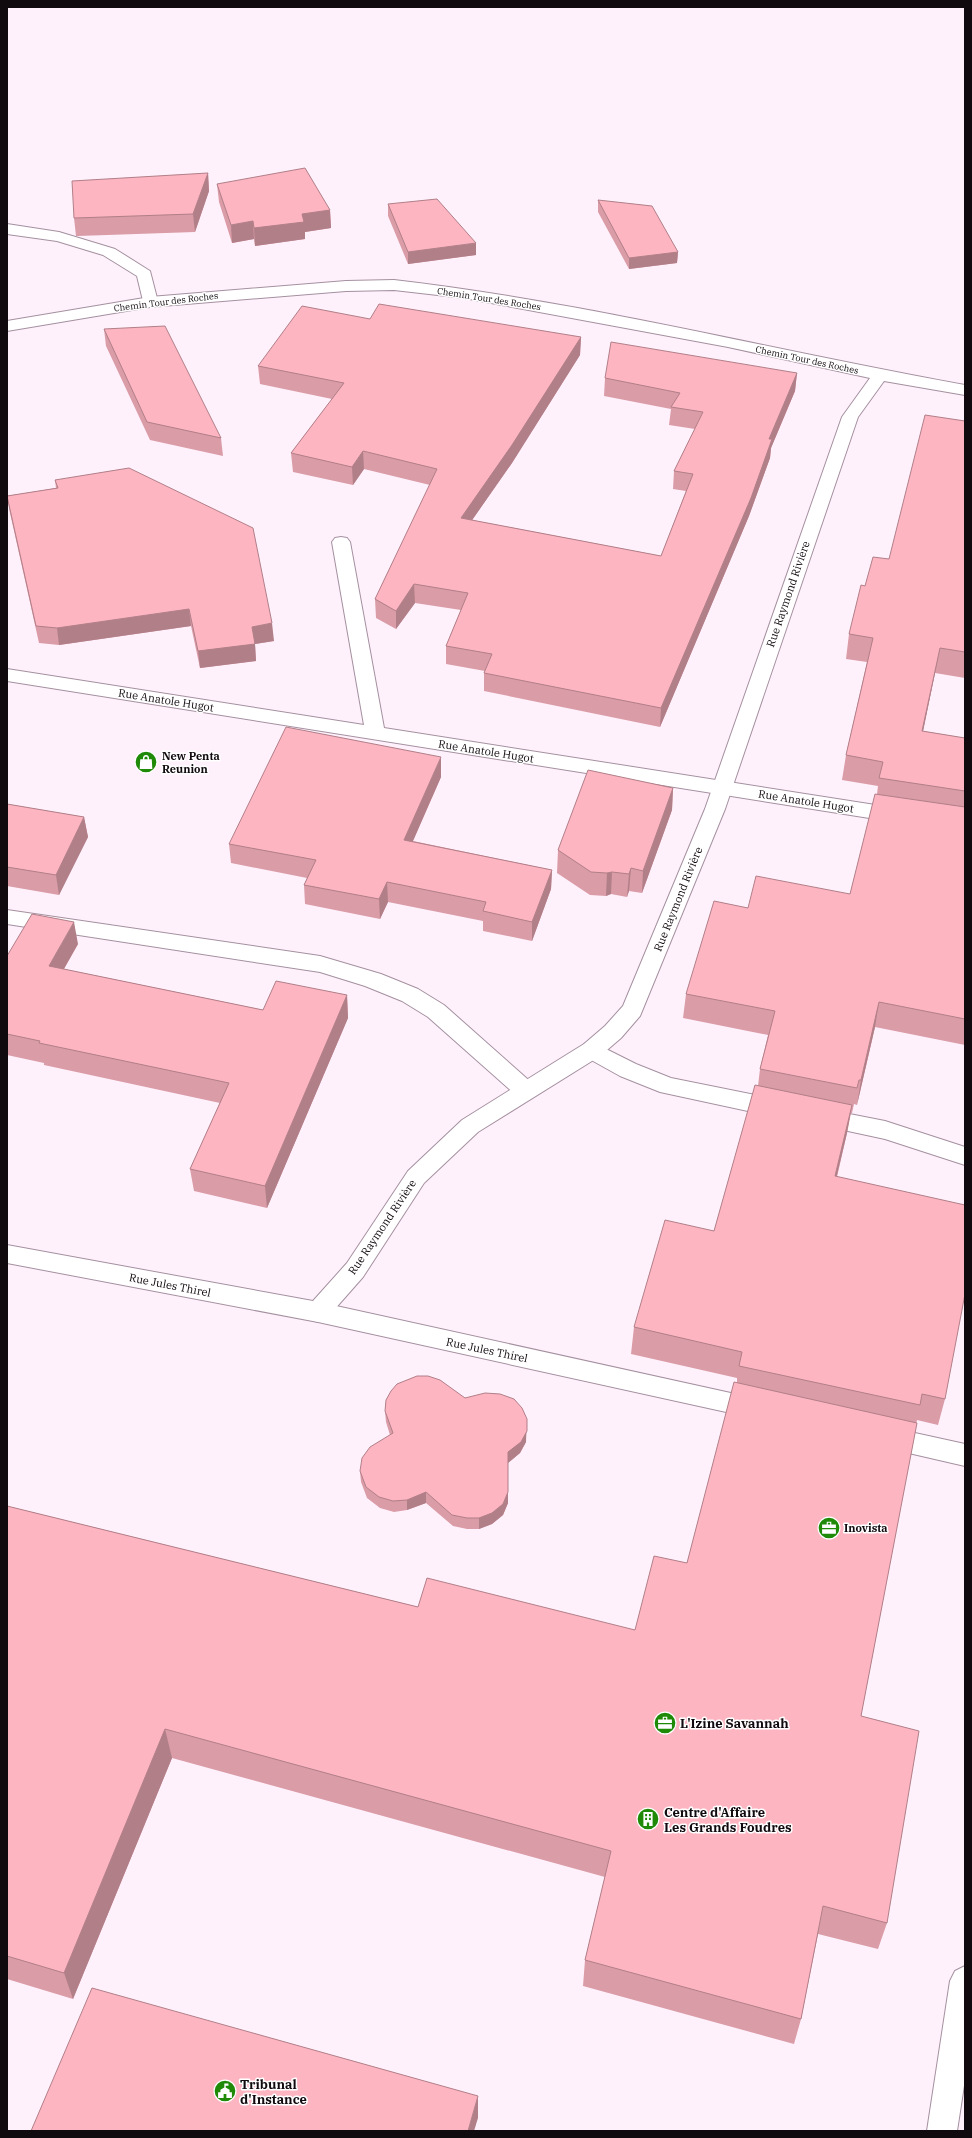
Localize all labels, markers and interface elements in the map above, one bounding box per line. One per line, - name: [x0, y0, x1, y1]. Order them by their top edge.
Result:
- street label: Chemin Tour des Roches: [436, 285, 542, 312]
- street label: Chemin Tour des Roches: [113, 290, 219, 313]
- street label: Chemin Tour des Roches: [755, 343, 860, 376]
- street label: Rue Raymond Rivière: [763, 539, 813, 649]
- street label: Rue Anatole Hugot: [117, 686, 215, 714]
- street label: Rue Anatole Hugot: [437, 737, 535, 765]
- shop icon: New Penta Reunion: [133, 749, 159, 775]
- place label: New Penta Reunion: [162, 749, 220, 776]
- street label: Rue Anatole Hugot: [757, 787, 855, 815]
- street label: Rue Raymond Rivière: [651, 845, 705, 953]
- street label: Rue Raymond Rivière: [345, 1177, 419, 1277]
- street label: Rue Jules Thirel: [128, 1270, 212, 1300]
- street label: Rue Jules Thirel: [445, 1335, 529, 1365]
- office icon: Inovista: [816, 1515, 842, 1541]
- place label: Inovista: [844, 1521, 888, 1535]
- office icon: L'Izine Savannah: [652, 1710, 678, 1736]
- place label: L'Izine Savannah: [680, 1715, 789, 1732]
- place label: Centre d'Affaire Les Grands Foudres: [664, 1804, 792, 1836]
- building icon: Centre d'Affaire Les Grands Foudres: [635, 1806, 661, 1832]
- place label: Tribunal d'Instance: [240, 2076, 307, 2108]
- public building icon: Tribunal d'Instance: [212, 2078, 238, 2104]

